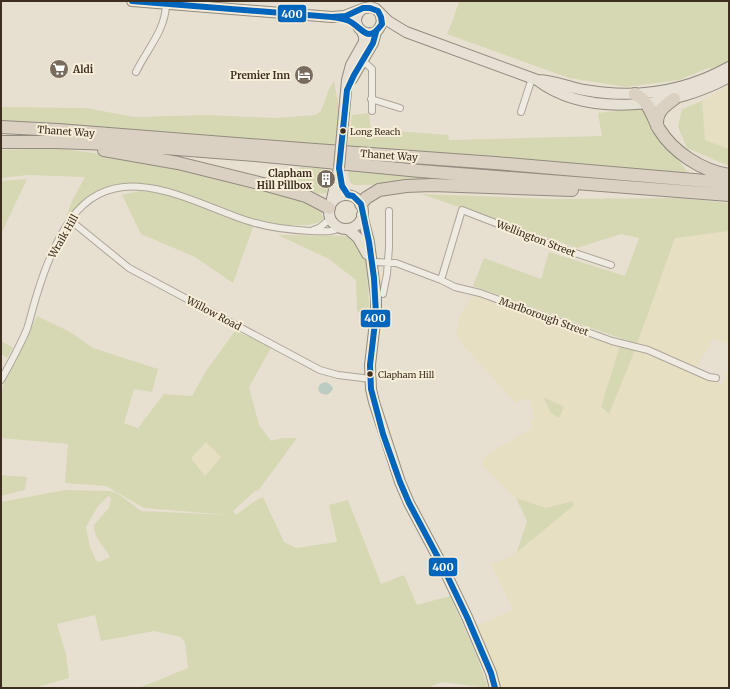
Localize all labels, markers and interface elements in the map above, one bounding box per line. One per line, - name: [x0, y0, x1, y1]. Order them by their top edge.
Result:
- line badge: 400: [277, 4, 307, 23]
- text: 400: [281, 7, 303, 21]
- supermarket icon: Aldi: [48, 58, 70, 80]
- place label: Aldi: [72, 63, 94, 76]
- hotel icon: Premier Inn: [293, 64, 315, 86]
- place label: Premier Inn: [230, 69, 290, 82]
- street label: Thanet Way: [37, 123, 95, 140]
- marker: Long Reach: [338, 126, 348, 136]
- place label: Long Reach: [350, 126, 401, 137]
- street label: Thanet Way: [360, 147, 418, 164]
- place label: Clapham Hill Pillbox: [257, 167, 313, 192]
- building icon: Clapham Hill Pillbox: [315, 168, 337, 190]
- street label: Wraik Hill: [45, 212, 81, 261]
- street label: Wellington Street: [493, 217, 577, 260]
- street label: Willow Road: [183, 293, 243, 333]
- street label: Marlborough Street: [497, 294, 590, 339]
- line badge: 400: [360, 309, 391, 328]
- text: 400: [364, 311, 386, 325]
- marker: Clapham Hill: [365, 369, 375, 379]
- place label: Clapham Hill: [378, 369, 435, 380]
- line badge: 400: [428, 557, 458, 577]
- text: 400: [432, 560, 454, 574]

